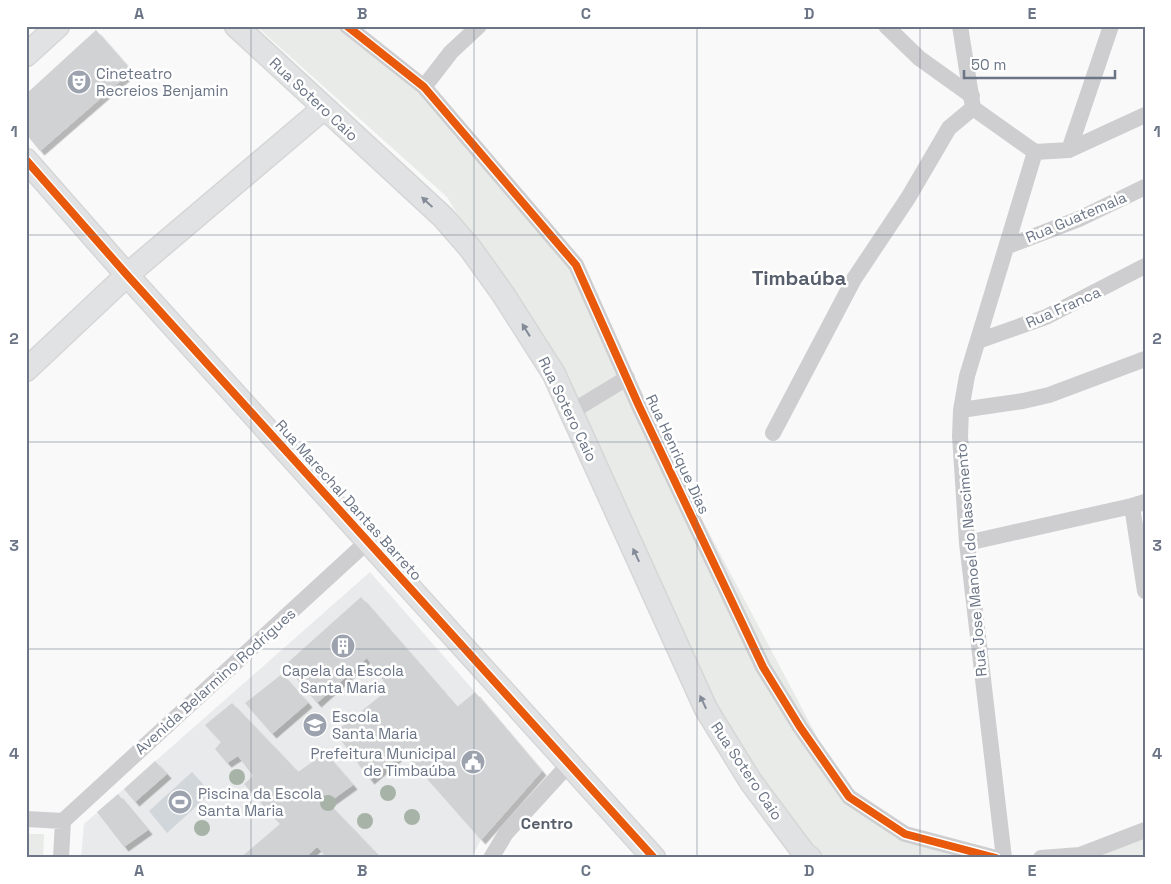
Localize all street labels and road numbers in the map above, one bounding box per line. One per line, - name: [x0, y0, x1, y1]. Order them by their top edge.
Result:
- street label: Rua Sotero Caio: [266, 53, 362, 145]
- street label: Rua Guatemala: [1023, 187, 1130, 247]
- street label: Rua Franca: [1023, 282, 1104, 332]
- street label: Rua Sotero Caio: [534, 353, 602, 465]
- street label: Rua Henrique Dias: [642, 391, 714, 517]
- street label: Rua Marechal Dantas Barreto: [272, 416, 426, 584]
- street label: Rua Jose Manoel do Nascimento: [951, 442, 991, 678]
- street label: Avenida Belarmino Rodrigues: [131, 604, 299, 758]
- street label: Rua Sotero Caio: [707, 718, 787, 824]

